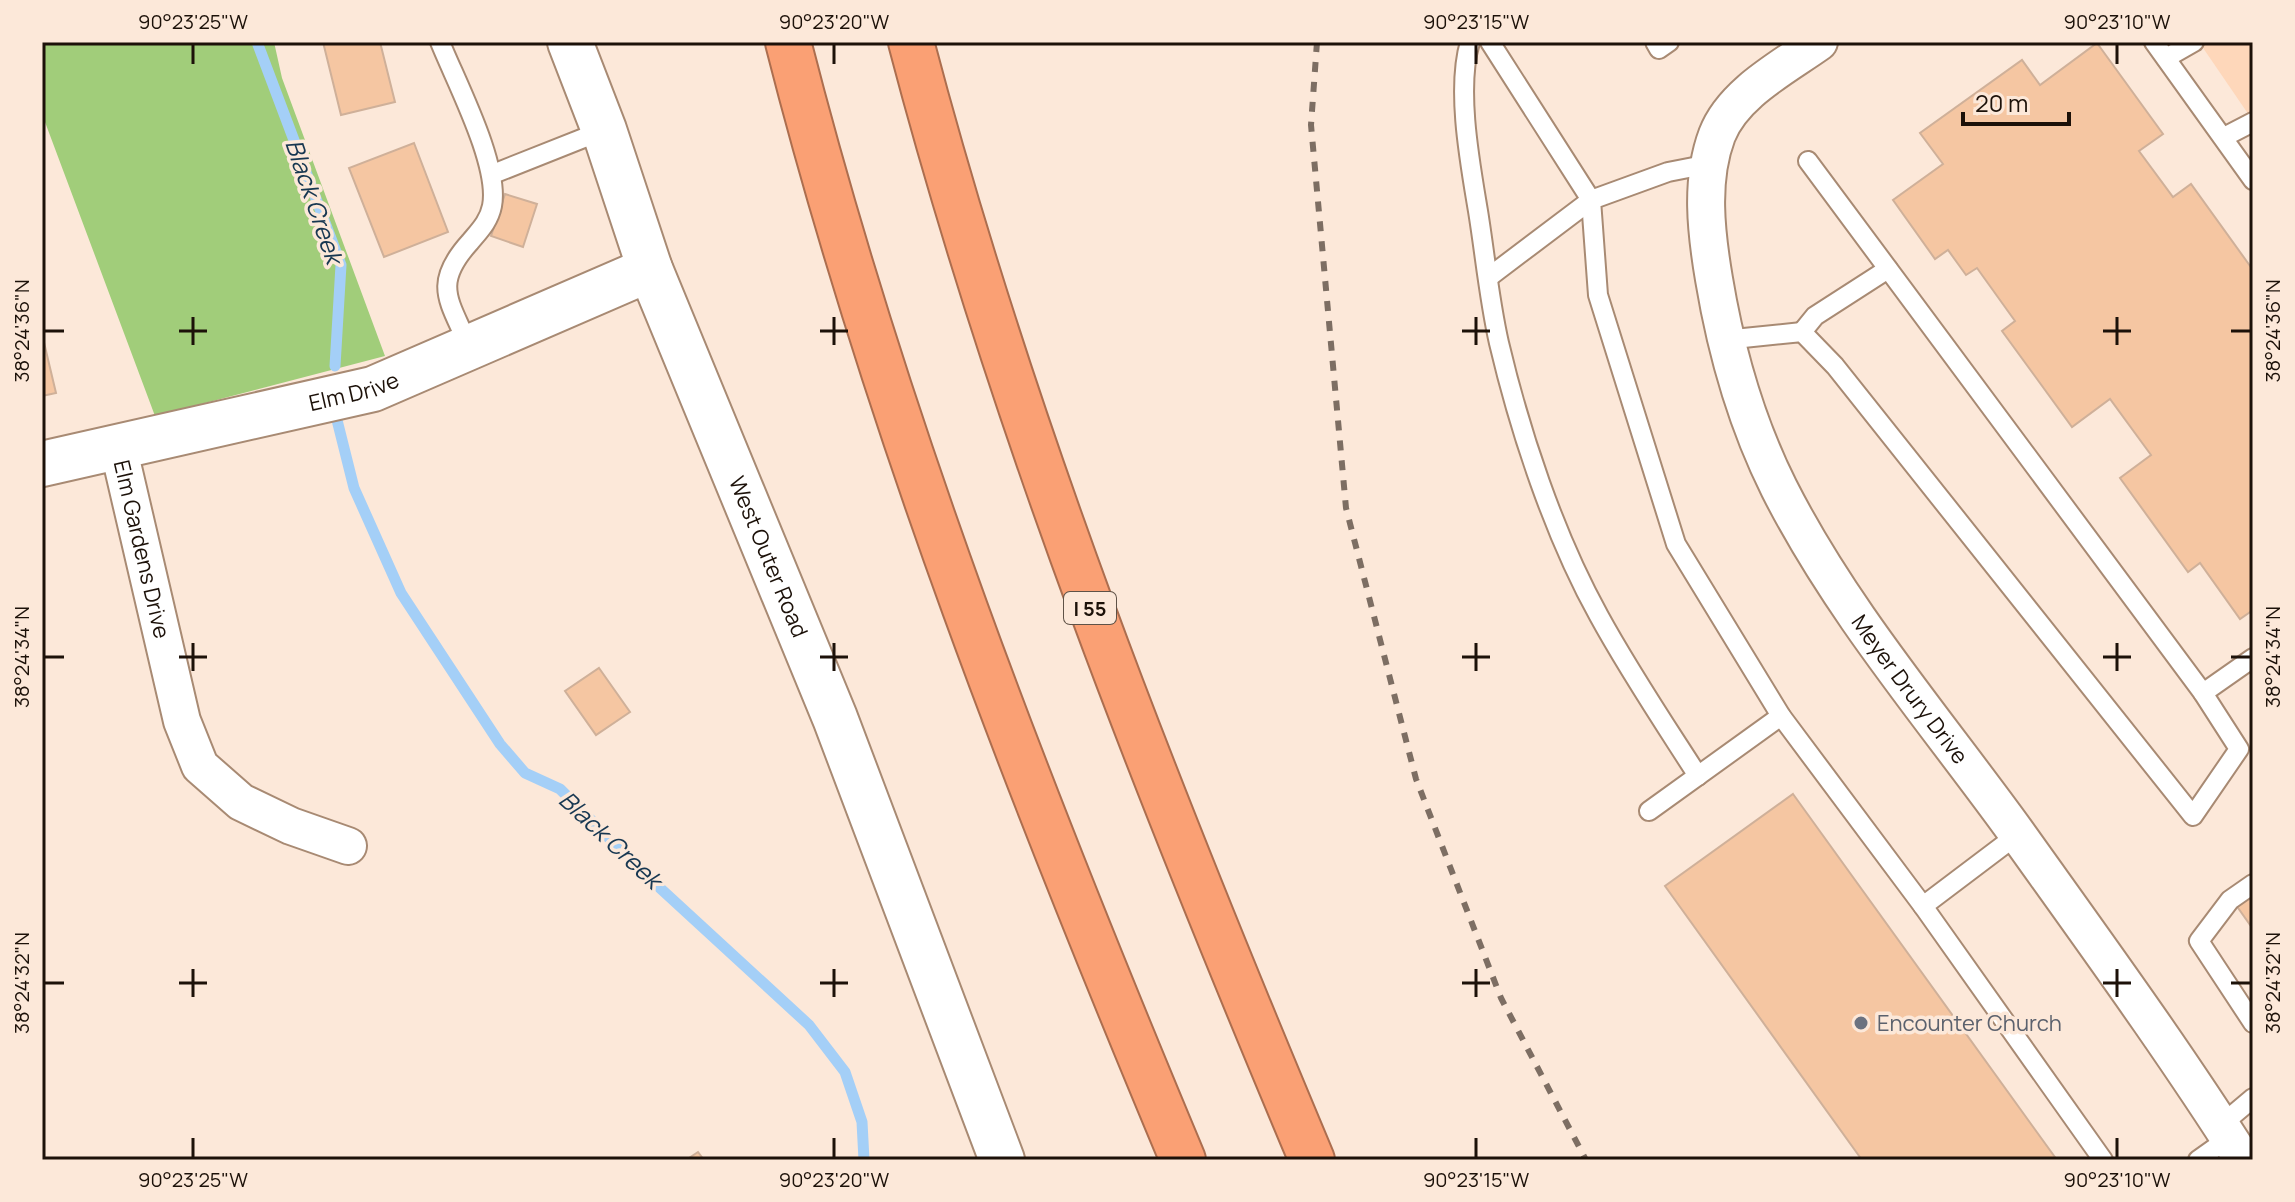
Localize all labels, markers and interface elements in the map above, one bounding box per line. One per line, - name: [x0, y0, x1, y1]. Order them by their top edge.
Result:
- text: 90°23'25"W: [138, 8, 248, 35]
- text: 90°23'20"W: [779, 8, 890, 35]
- text: 90°23'15"W: [1423, 8, 1529, 35]
- text: 90°23'10"W: [2064, 8, 2171, 35]
- scale bar: [1963, 76, 2069, 126]
- text: 20 m: [1975, 86, 2028, 119]
- water label: Black Creek: [278, 135, 353, 270]
- text: 38°24'36"N: [8, 279, 35, 383]
- text: 38°24'36"N: [2259, 279, 2286, 383]
- street label: Elm Drive: [306, 365, 404, 418]
- street label: Elm Gardens Drive: [107, 457, 177, 642]
- street label: West Outer Road: [722, 472, 815, 642]
- road number: I 55: [1064, 592, 1116, 624]
- text: 38°24'34"N: [8, 606, 35, 708]
- text: 38°24'34"N: [2259, 606, 2286, 708]
- street label: Meyer Drury Drive: [1845, 609, 1975, 770]
- water label: Black Creek: [553, 783, 672, 897]
- text: 38°24'32"N: [8, 932, 35, 1034]
- text: 38°24'32"N: [2259, 932, 2286, 1034]
- place label: Encounter Church: [1877, 1008, 2062, 1038]
- marker: Encounter Church: [1852, 1014, 1870, 1032]
- text: 90°23'25"W: [138, 1166, 248, 1193]
- text: 90°23'20"W: [779, 1166, 890, 1193]
- text: 90°23'15"W: [1423, 1166, 1529, 1193]
- text: 90°23'10"W: [2064, 1166, 2171, 1193]

